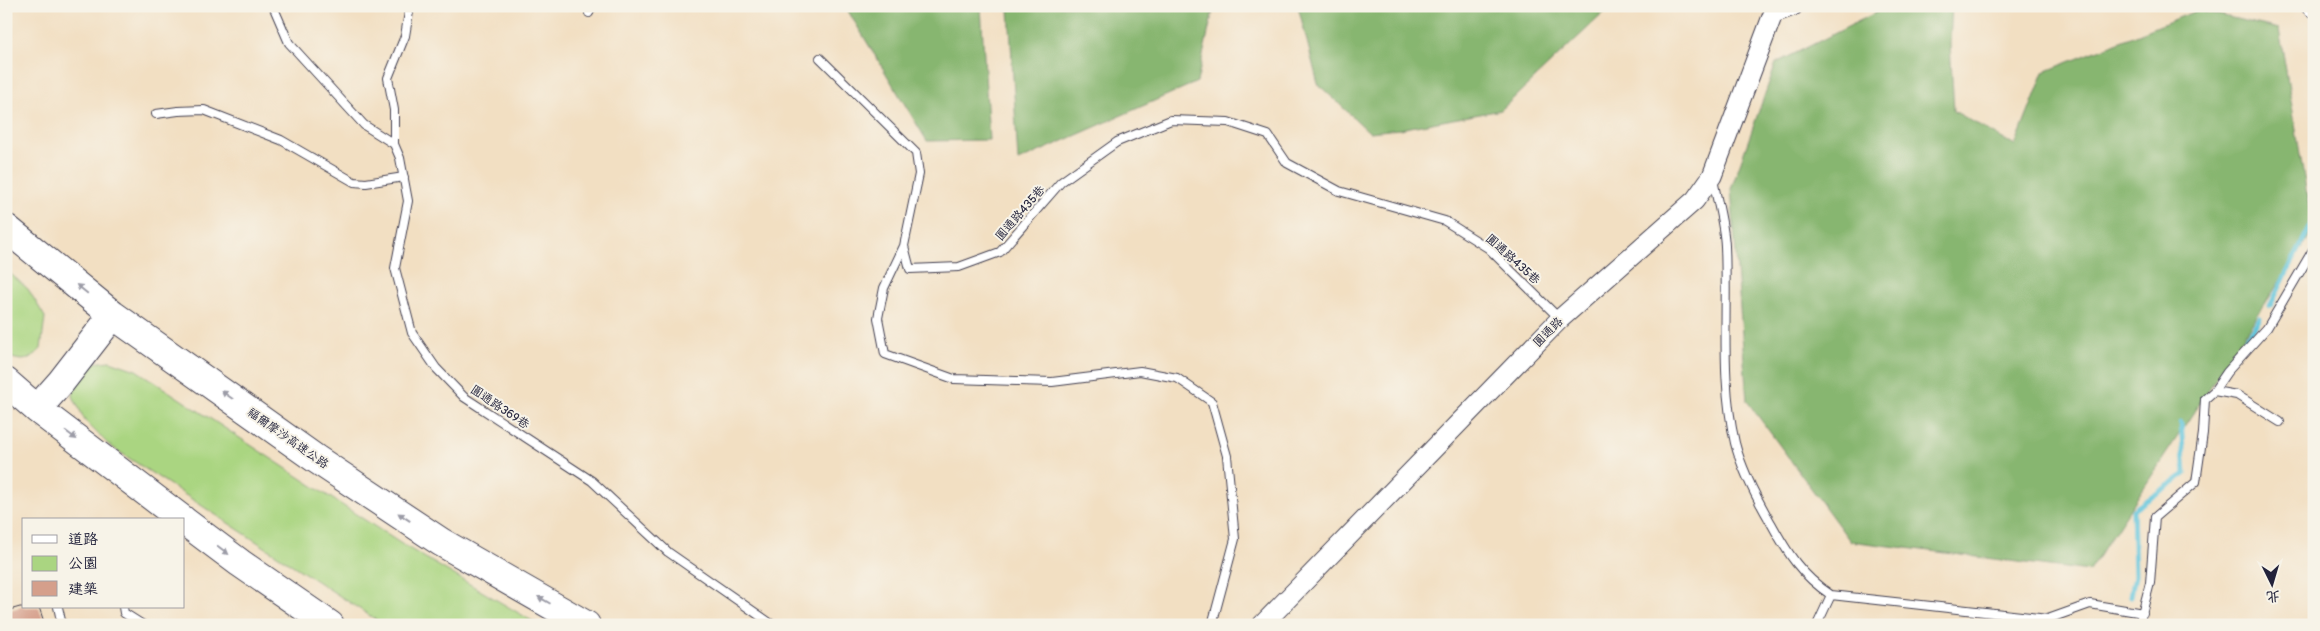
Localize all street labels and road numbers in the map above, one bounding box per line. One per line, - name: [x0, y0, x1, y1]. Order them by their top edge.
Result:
- street label: 圓通路435巷: [992, 183, 1048, 244]
- street label: 圓通路435巷: [1482, 231, 1543, 288]
- street label: 圓通路: [1530, 314, 1566, 350]
- street label: 圓通路369巷: [467, 382, 532, 433]
- street label: 福爾摩沙高速公路: [244, 405, 331, 472]

